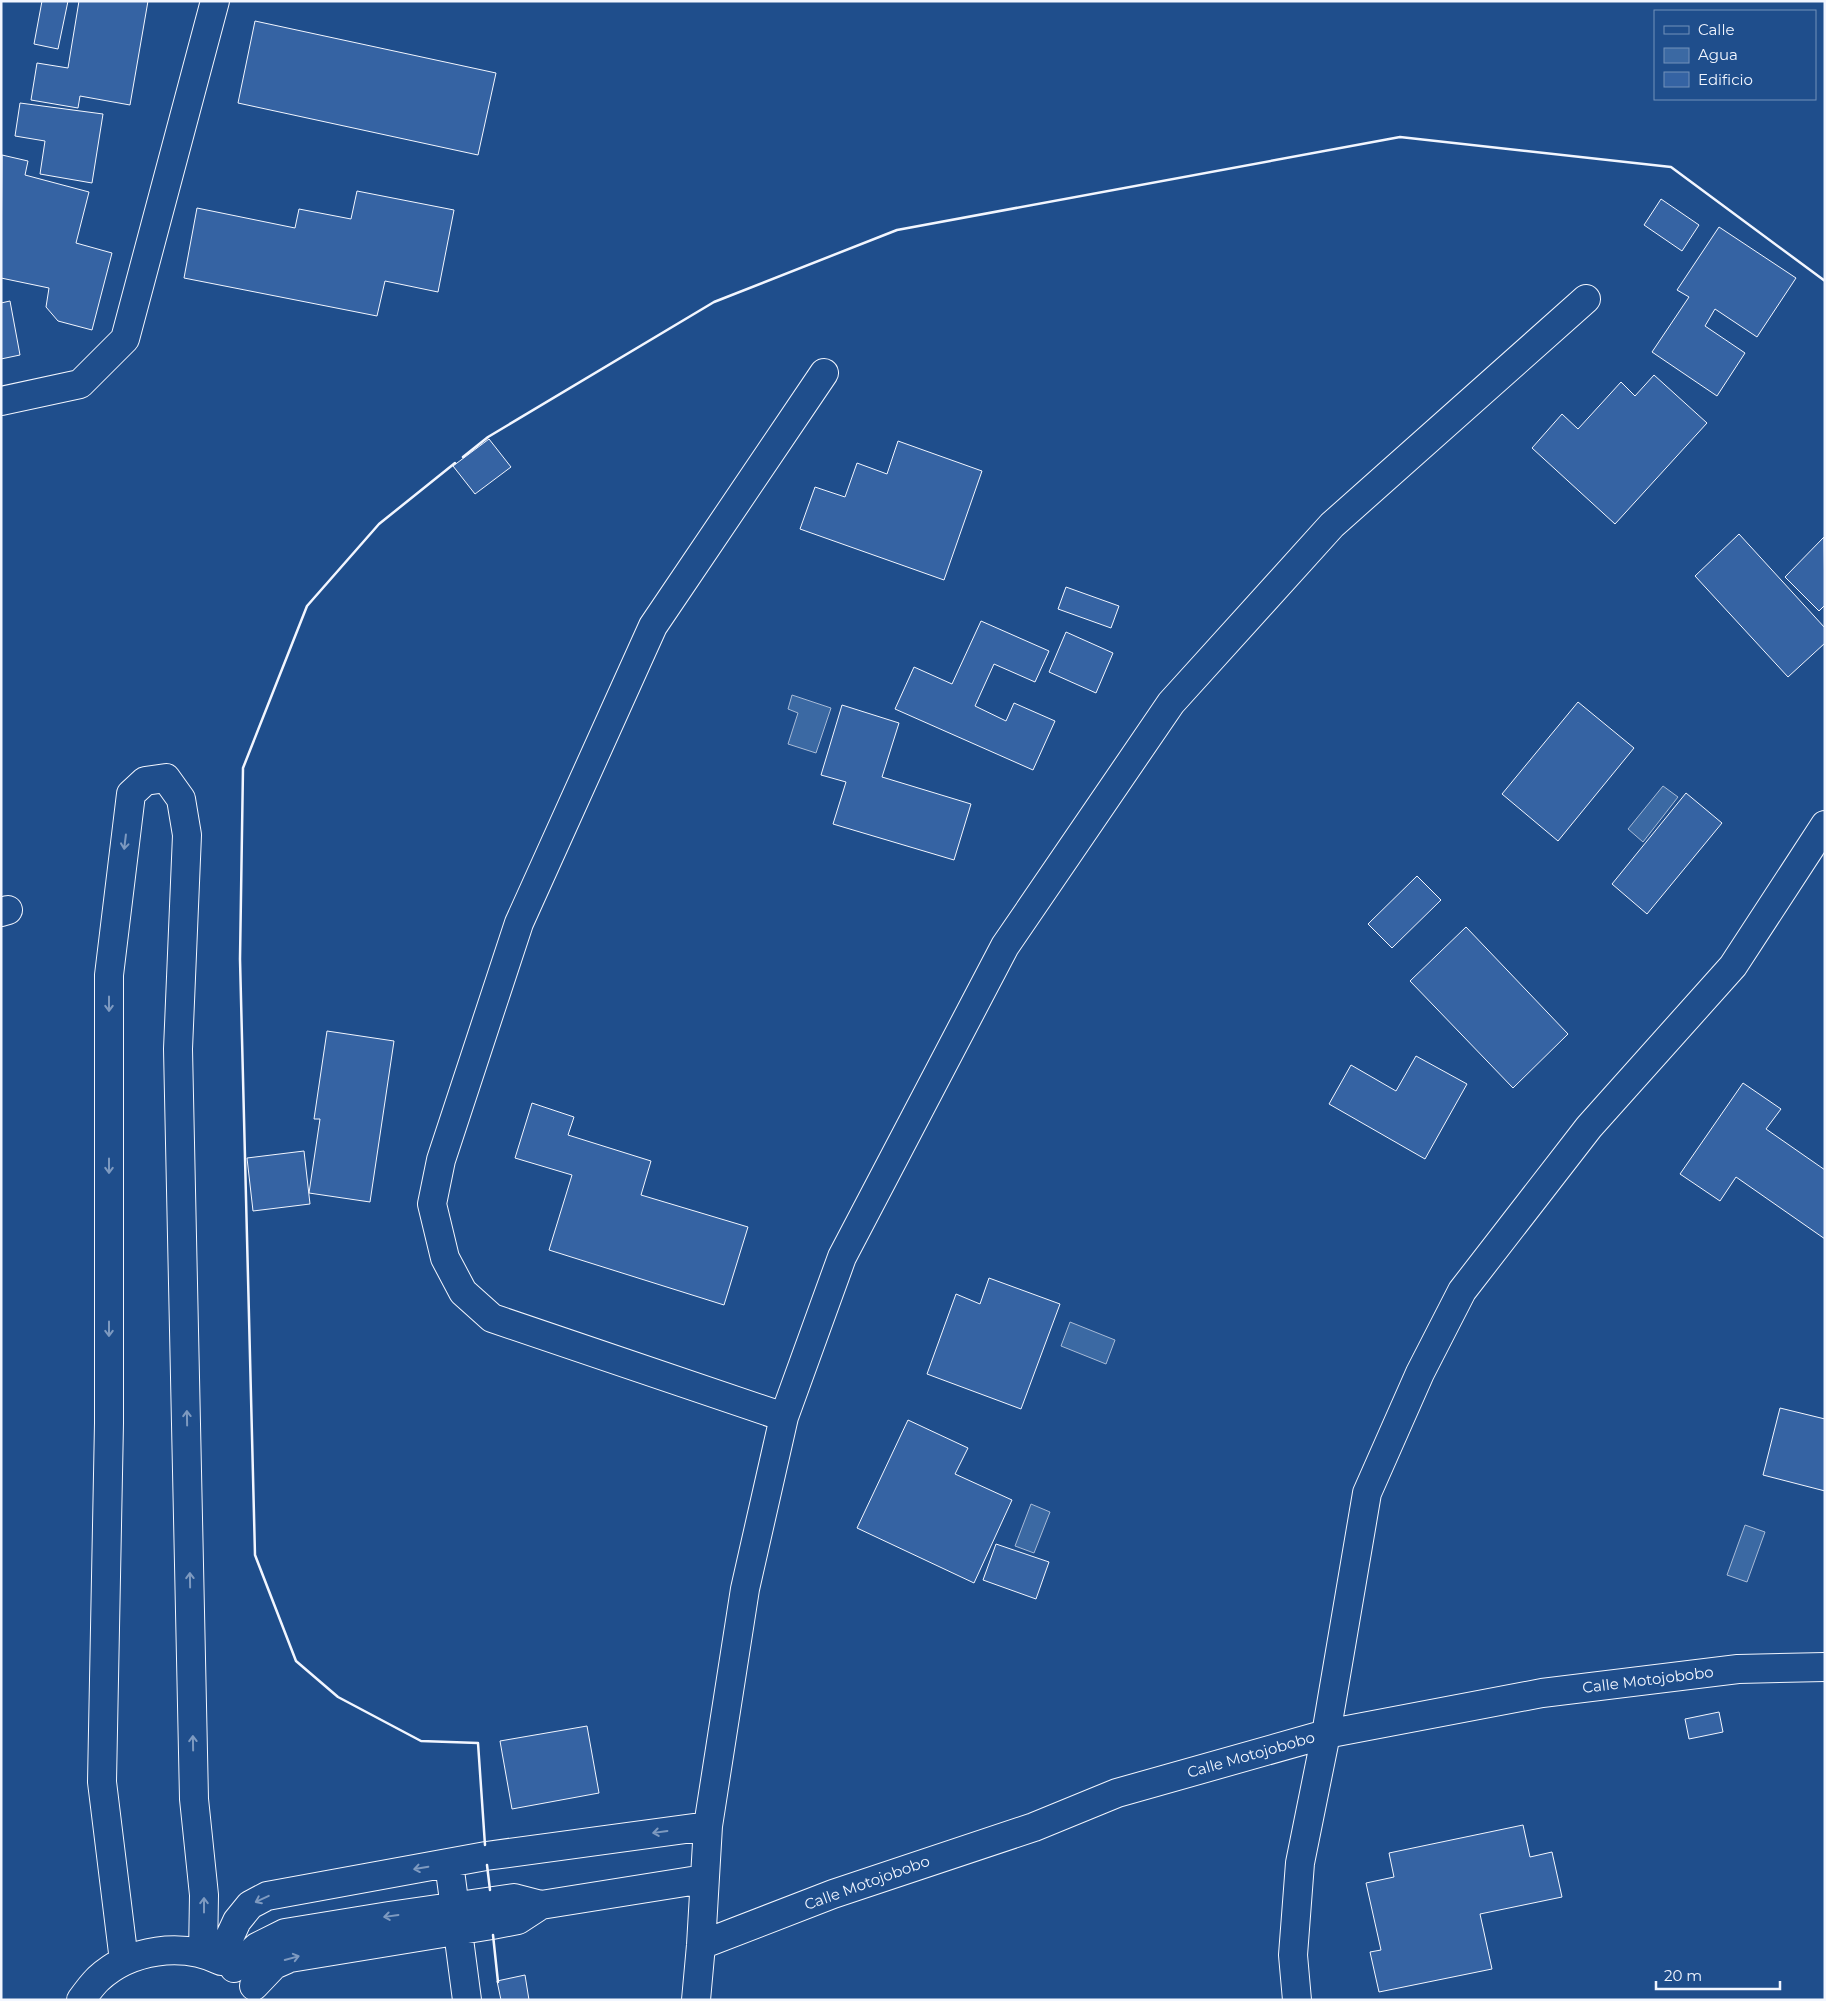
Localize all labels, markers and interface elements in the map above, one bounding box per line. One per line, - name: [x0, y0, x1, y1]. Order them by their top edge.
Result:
- legend: [1654, 10, 1816, 100]
- text: Calle: [1698, 20, 1735, 39]
- text: Agua: [1698, 45, 1738, 64]
- text: Edificio: [1698, 70, 1753, 89]
- one-way arrow: [120, 834, 130, 850]
- one-way arrow: [104, 995, 114, 1011]
- one-way arrow: [104, 1158, 114, 1174]
- one-way arrow: [104, 1320, 114, 1336]
- one-way arrow: [182, 1410, 191, 1426]
- one-way arrow: [185, 1573, 195, 1589]
- street label: Calle Motojobobo: [1581, 1662, 1715, 1697]
- street label: Calle Motojobobo: [1185, 1727, 1317, 1782]
- one-way arrow: [188, 1735, 198, 1752]
- one-way arrow: [652, 1828, 668, 1838]
- street label: Calle Motojobobo: [802, 1851, 932, 1914]
- one-way arrow: [413, 1863, 429, 1873]
- one-way arrow: [255, 1895, 270, 1905]
- one-way arrow: [199, 1897, 209, 1914]
- one-way arrow: [383, 1911, 399, 1921]
- one-way arrow: [284, 1953, 300, 1962]
- scale bar: [1656, 1958, 1780, 1990]
- text: 20 m: [1664, 1966, 1702, 1985]

